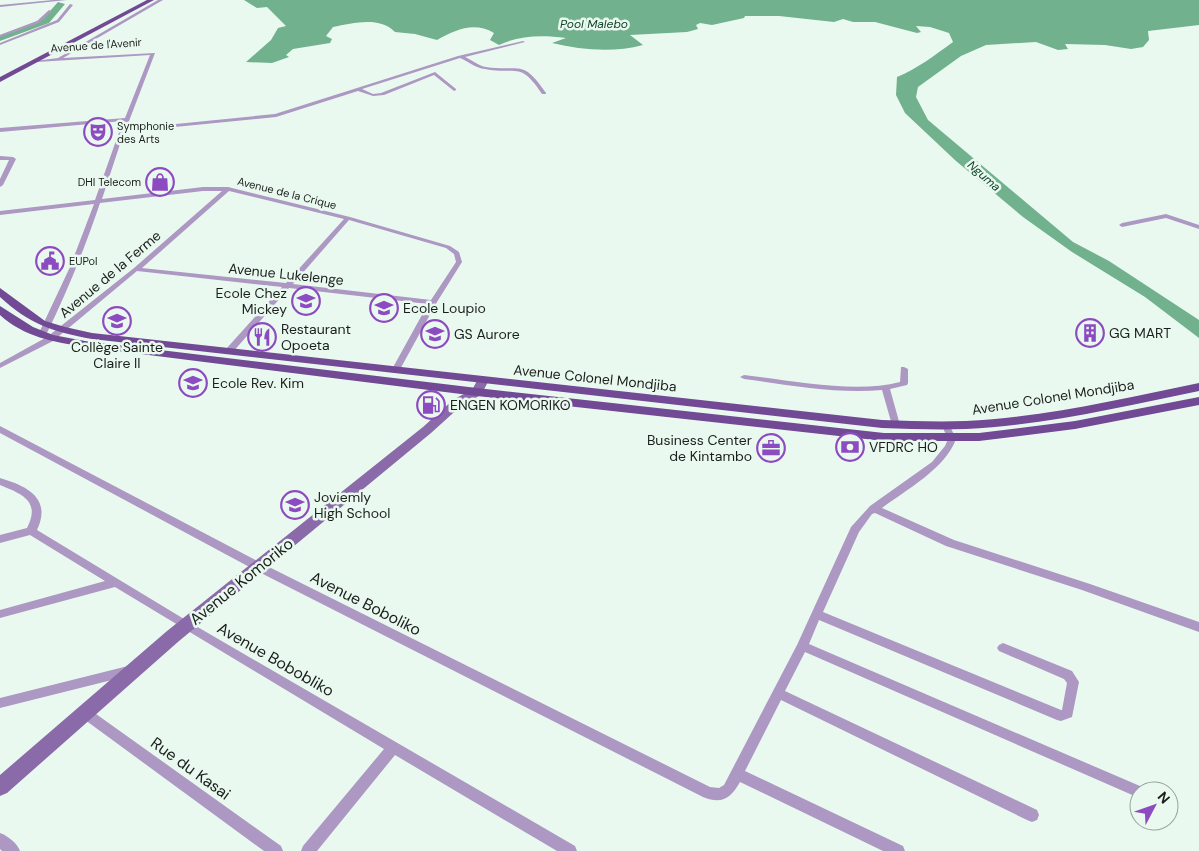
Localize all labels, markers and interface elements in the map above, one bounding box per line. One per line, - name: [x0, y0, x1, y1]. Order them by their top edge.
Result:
- water label: Pool Malebo: [560, 16, 628, 32]
- street label: Avenue de l'Avenir: [50, 35, 142, 55]
- theatre icon: Symphonie des Arts: [83, 117, 113, 147]
- place label: Symphonie des Arts: [117, 119, 174, 146]
- water label: Nguma: [964, 157, 1004, 195]
- shop icon: DHI Telecom: [145, 167, 175, 197]
- street label: Avenue de la Crique: [236, 174, 338, 212]
- place label: DHI Telecom: [78, 175, 141, 189]
- street label: Avenue de la Ferme: [56, 226, 164, 322]
- public building icon: EUPol: [35, 246, 65, 276]
- place label: EUPol: [69, 254, 97, 268]
- street label: Avenue Lukelenge: [227, 259, 345, 289]
- place label: Ecole Chez Mickey: [216, 284, 287, 318]
- school or university icon: Ecole Chez Mickey: [291, 286, 321, 316]
- school or university icon: Ecole Loupio: [369, 293, 399, 323]
- place label: Ecole Loupio: [403, 299, 486, 317]
- school or university icon: Collège Sainte Claire II: [102, 306, 132, 336]
- building icon: GG MART: [1075, 318, 1105, 348]
- school or university icon: GS Aurore: [420, 319, 450, 349]
- place label: Restaurant Opoeta: [281, 320, 351, 354]
- restaurant icon: Restaurant Opoeta: [247, 322, 277, 352]
- place label: GG MART: [1109, 324, 1171, 342]
- place label: GS Aurore: [454, 325, 520, 343]
- place label: Collège Sainte Claire II: [71, 338, 163, 372]
- street label: Avenue Colonel Mondjiba: [513, 360, 677, 396]
- school or university icon: Ecole Rev. Kim: [178, 368, 208, 398]
- place label: Ecole Rev. Kim: [212, 374, 304, 392]
- street label: Avenue Colonel Mondjiba: [971, 375, 1135, 419]
- fuel station icon: ENGEN KOMORIKO: [416, 390, 446, 420]
- place label: ENGEN KOMORIKO: [450, 396, 571, 414]
- place label: Business Center de Kintambo: [647, 431, 752, 465]
- bank icon: VFDRC HO: [835, 432, 865, 462]
- office icon: Business Center de Kintambo: [756, 433, 786, 463]
- place label: VFDRC HO: [869, 438, 938, 456]
- place label: Joviemly High School: [314, 488, 390, 522]
- school or university icon: Joviemly High School: [280, 490, 310, 520]
- street label: Avenue Komoriko: [185, 533, 297, 630]
- street label: Avenue Boboliko: [307, 566, 425, 640]
- street label: Avenue Bobobliko: [213, 617, 338, 701]
- street label: Rue du Kasai: [147, 732, 235, 804]
- north arrow: [1129, 781, 1179, 831]
- text: N: [1154, 788, 1174, 807]

